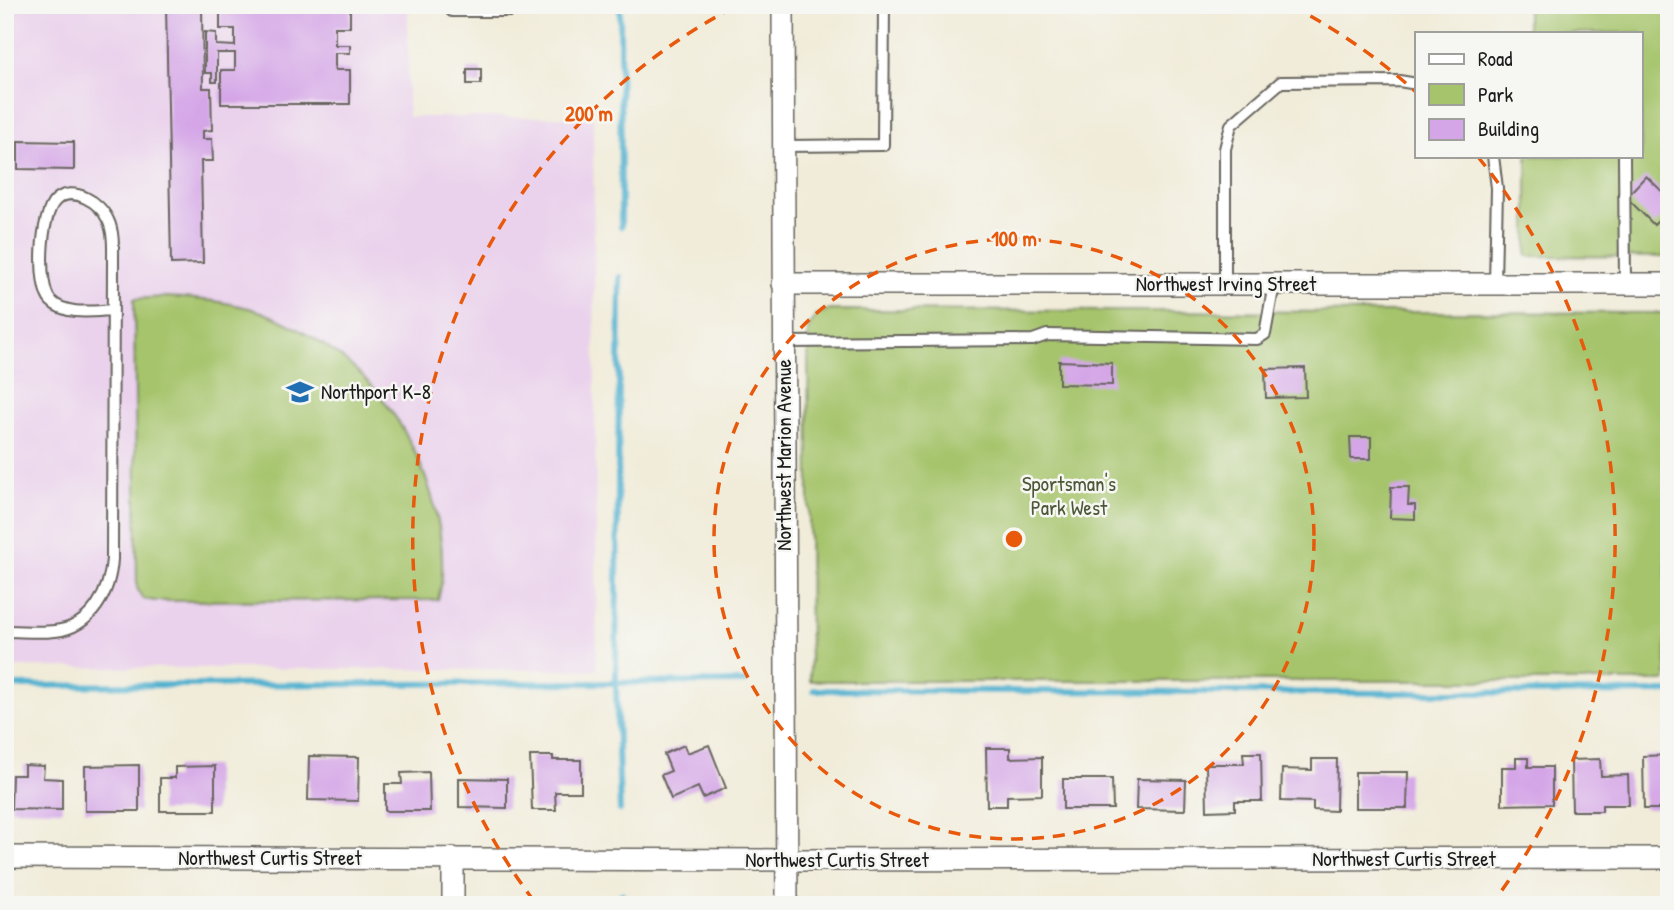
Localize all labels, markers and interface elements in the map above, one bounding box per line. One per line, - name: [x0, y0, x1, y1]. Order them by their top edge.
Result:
- legend: [1415, 32, 1642, 158]
- text: Road: [1478, 44, 1512, 73]
- text: Park: [1478, 80, 1513, 109]
- text: 200 m: [565, 99, 613, 128]
- text: Building: [1478, 114, 1539, 143]
- text: 100 m: [991, 224, 1037, 253]
- street label: Northwest Irving Street: [1136, 269, 1317, 298]
- street label: Northwest Marion Avenue: [769, 359, 798, 551]
- school or university icon: Northport K-8: [285, 377, 315, 407]
- place label: Northport K-8: [321, 377, 431, 406]
- park label: Sportsman's Park West: [1022, 469, 1116, 522]
- centre of rings: [1002, 527, 1026, 551]
- street label: Northwest Curtis Street: [178, 843, 363, 872]
- street label: Northwest Curtis Street: [1312, 844, 1497, 873]
- street label: Northwest Curtis Street: [745, 845, 930, 874]

